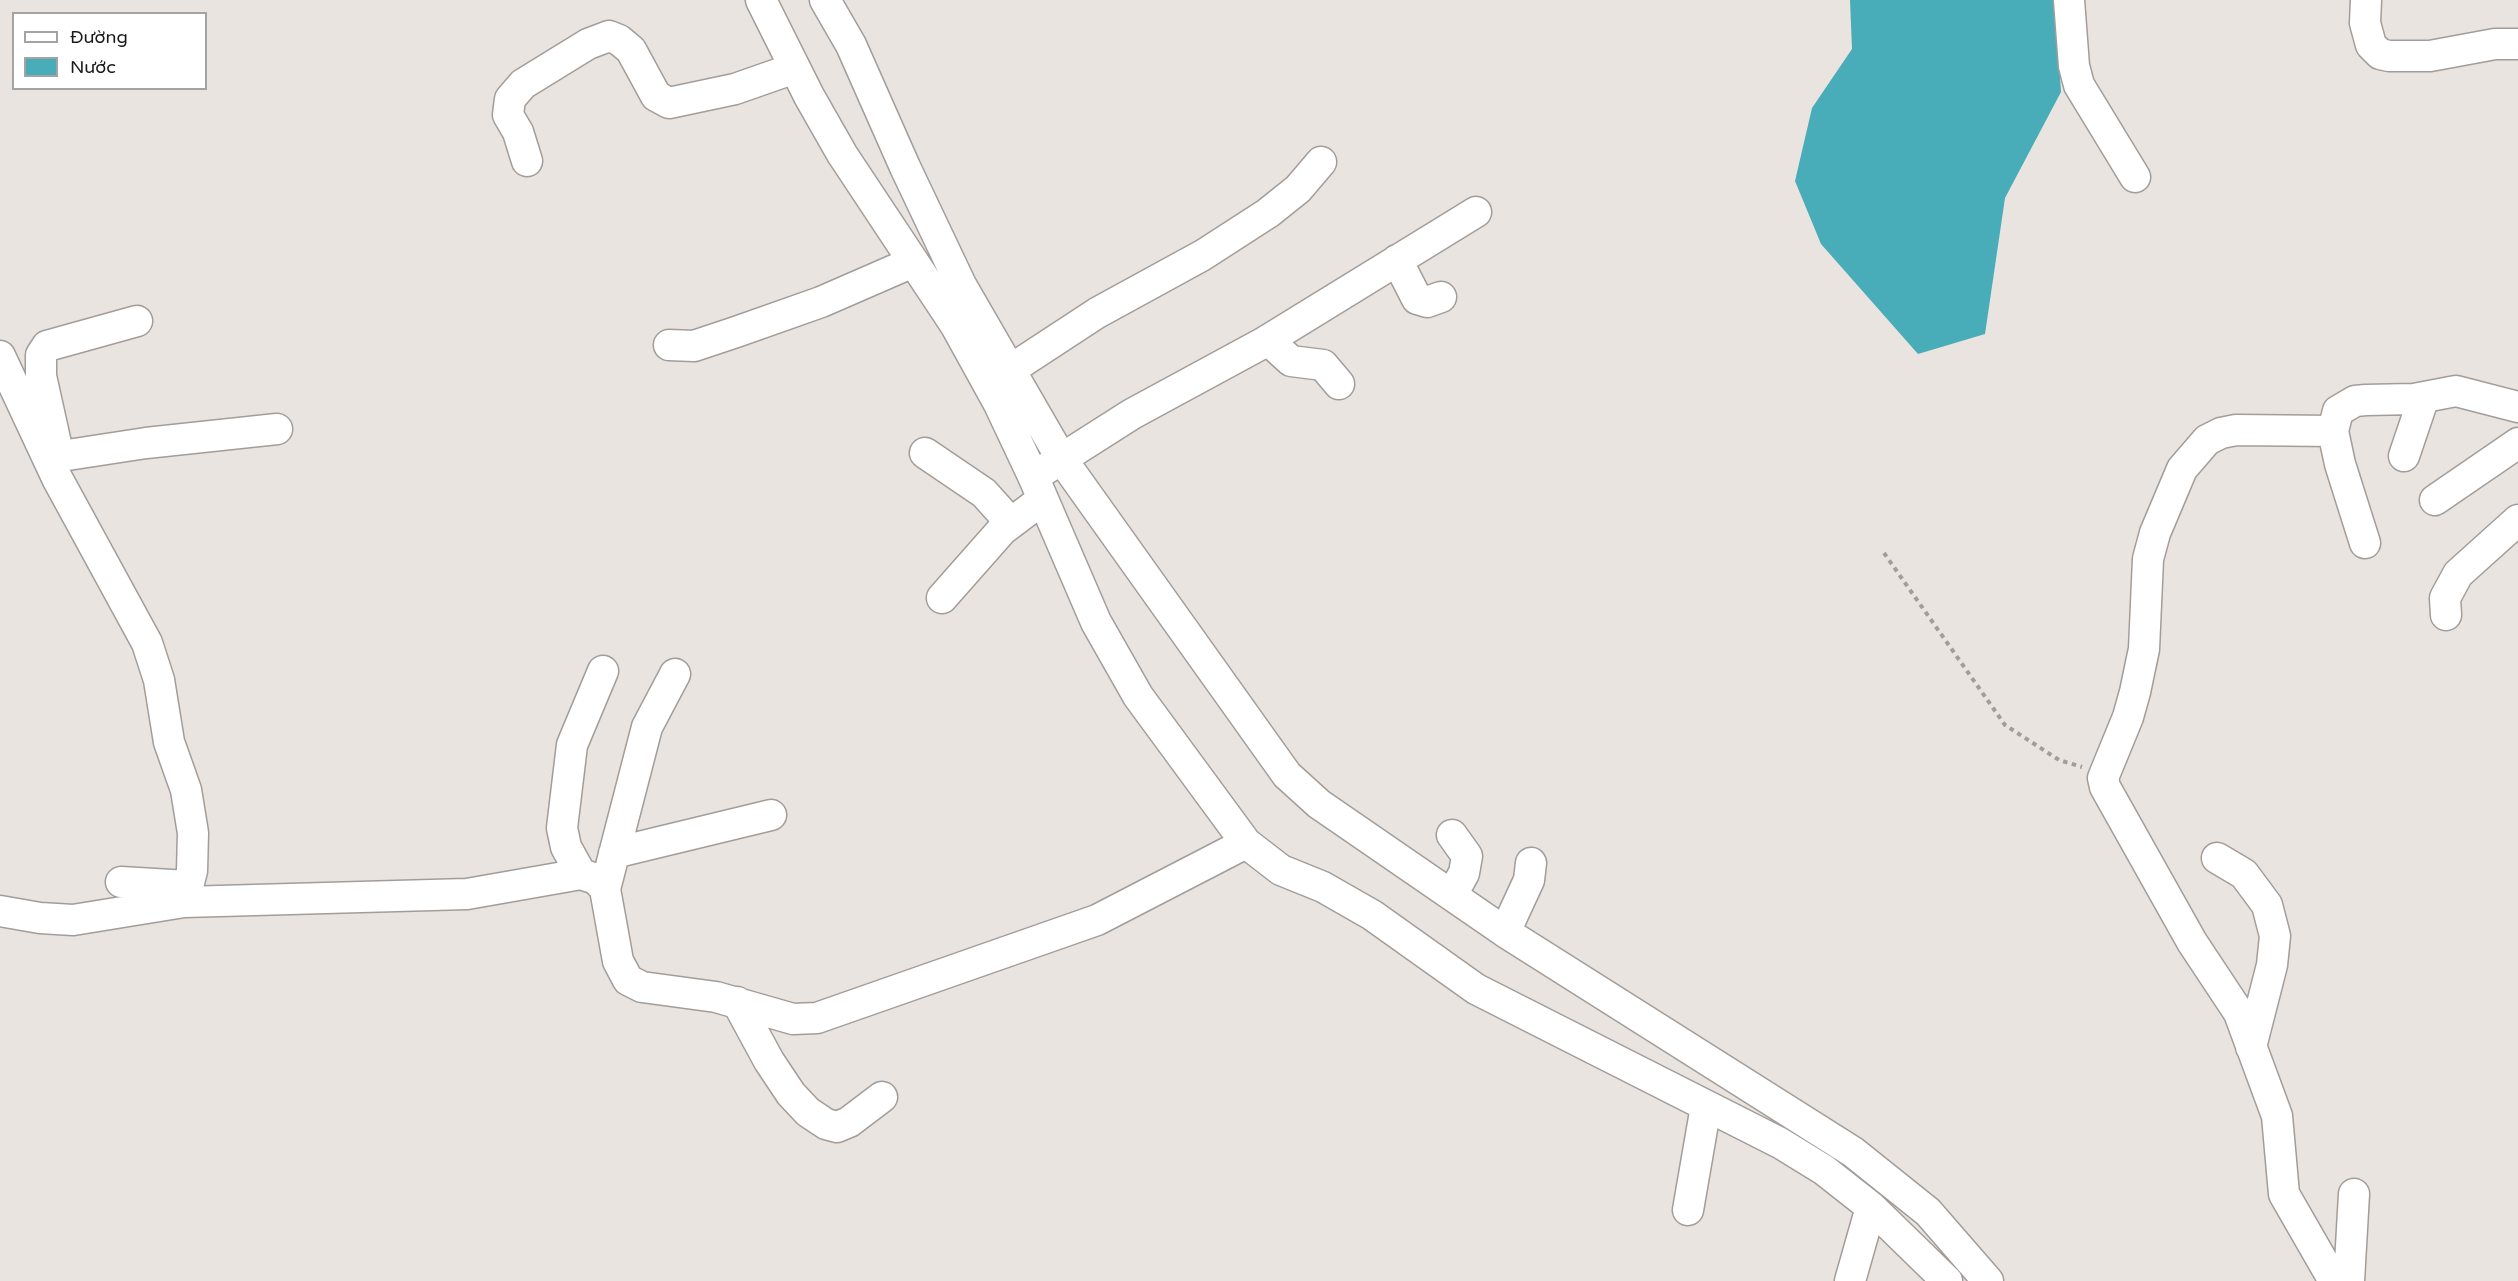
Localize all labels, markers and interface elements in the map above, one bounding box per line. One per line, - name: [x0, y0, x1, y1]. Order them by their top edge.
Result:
- legend: [12, 12, 207, 90]
- text: Đường: [70, 26, 128, 48]
- text: Nước: [70, 56, 116, 78]

